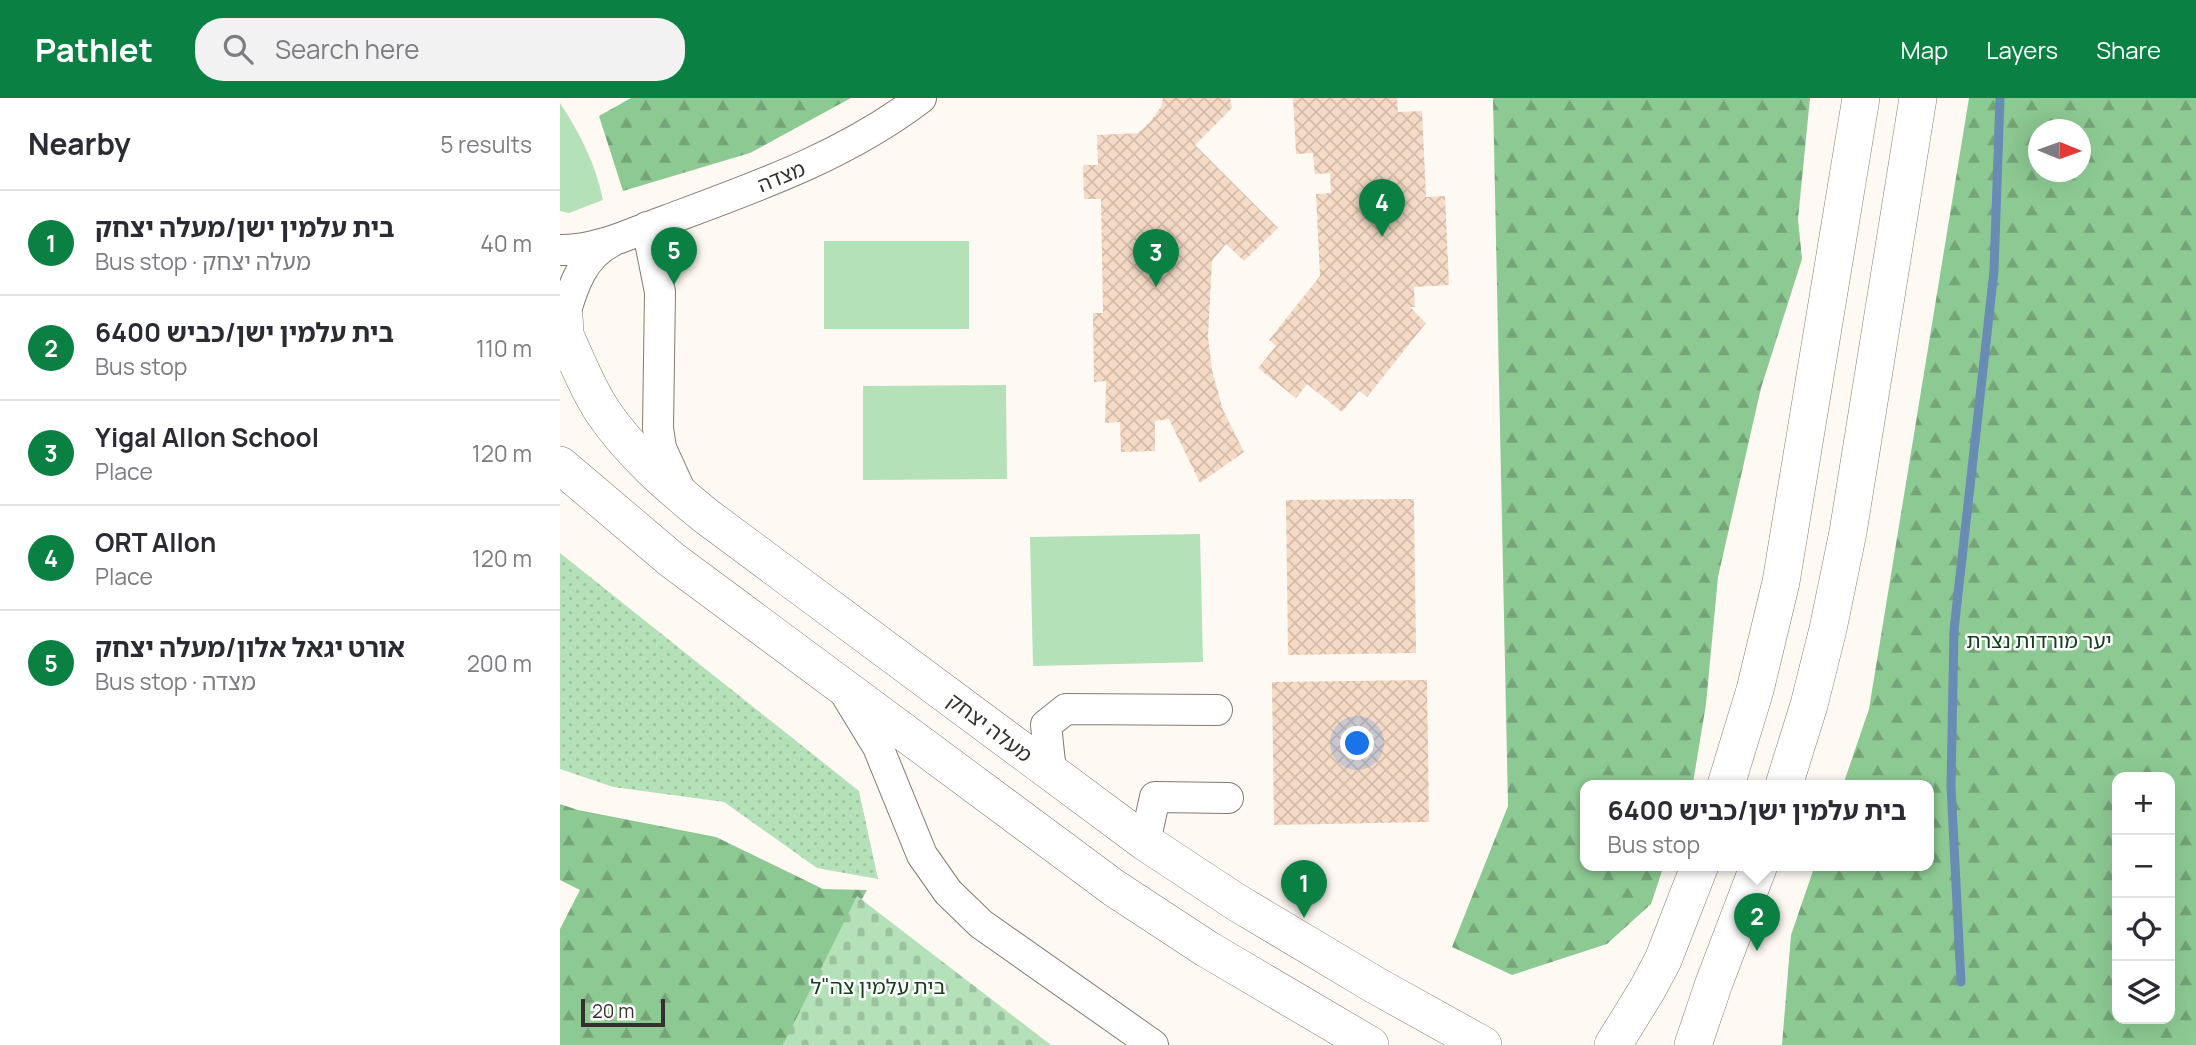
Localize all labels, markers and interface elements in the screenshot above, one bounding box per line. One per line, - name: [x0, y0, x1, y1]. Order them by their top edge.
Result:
- search box: [195, 18, 685, 81]
- text: Pathlet: [35, 27, 153, 72]
- icon: search: [219, 30, 257, 68]
- text: Search here: [275, 31, 420, 67]
- text: Map: [1901, 33, 1948, 66]
- text: Layers: [1986, 33, 2058, 66]
- text: Share: [2096, 33, 2161, 66]
- north arrow: [2028, 119, 2091, 182]
- text: Nearby: [28, 123, 131, 164]
- text: 5 results: [440, 128, 532, 160]
- street label: מצדה: [753, 154, 809, 198]
- pin: 4: [1359, 179, 1405, 237]
- text: בית עלמין ישן/מעלה יצחק: [95, 209, 395, 245]
- text: 1: [46, 227, 56, 259]
- text: 40 m: [480, 227, 532, 259]
- pin: 5: [651, 227, 697, 285]
- pin: 3: [1133, 229, 1179, 287]
- text: Bus stop · מעלה יצחק: [95, 245, 311, 277]
- text: בית עלמין ישן/כביש 6400: [95, 314, 394, 350]
- text: 2: [44, 332, 58, 364]
- text: 110 m: [476, 332, 532, 364]
- text: Bus stop: [95, 350, 187, 382]
- text: Yigal Allon School: [95, 419, 319, 455]
- text: 3: [44, 437, 58, 469]
- text: 120 m: [472, 437, 532, 469]
- text: Place: [95, 455, 153, 487]
- text: ORT Allon: [95, 524, 216, 560]
- text: 4: [44, 542, 58, 574]
- text: 120 m: [472, 542, 532, 574]
- text: Place: [95, 560, 153, 592]
- park label: יער מורדות נצרת: [1966, 626, 2112, 654]
- text: אורט יגאל אלון/מעלה יצחק: [95, 629, 405, 665]
- text: 5: [44, 647, 58, 679]
- text: 200 m: [467, 647, 532, 679]
- text: Bus stop · מצדה: [95, 665, 256, 697]
- street label: מעלה יצחק: [942, 686, 1038, 768]
- your location: [1340, 726, 1374, 760]
- map controls: [2112, 772, 2175, 1024]
- button: +: [2112, 772, 2175, 835]
- popup: [1580, 780, 1934, 871]
- text: בית עלמין ישן/כביש 6400: [1608, 792, 1906, 828]
- text: Bus stop: [1608, 828, 1700, 860]
- button: −: [2112, 835, 2175, 898]
- pin: 1: [1281, 860, 1327, 918]
- pin: 2: [1734, 893, 1780, 951]
- button: locate: [2112, 898, 2175, 961]
- button: layers: [2112, 961, 2175, 1024]
- park label: בית עלמין צה"ל: [811, 972, 946, 1000]
- scale bar: [581, 996, 665, 1028]
- text: 20 m: [592, 998, 634, 1024]

